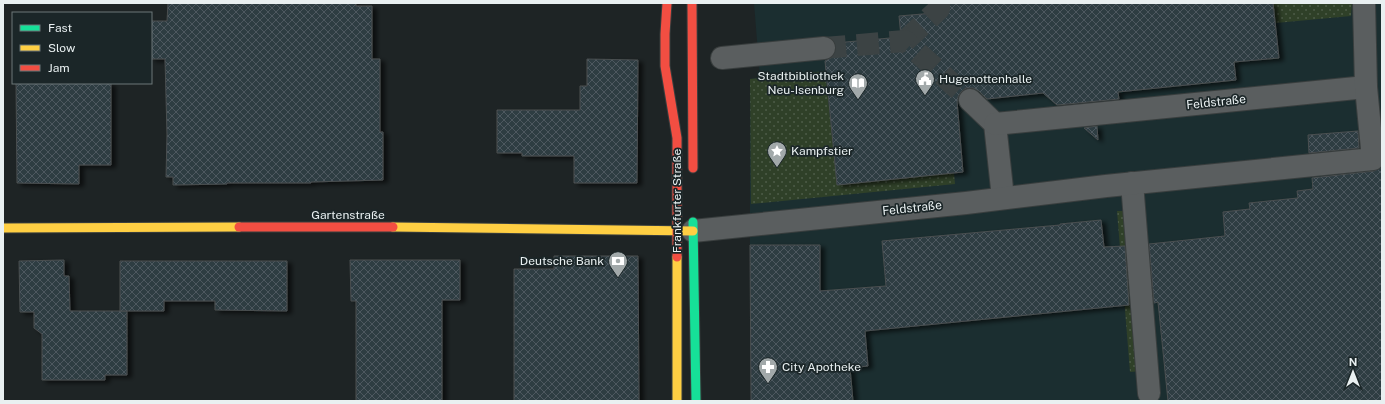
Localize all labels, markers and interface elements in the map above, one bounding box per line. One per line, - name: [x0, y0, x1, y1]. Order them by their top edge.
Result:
- legend: [12, 12, 152, 84]
- text: Fast: [48, 21, 73, 35]
- text: Slow: [48, 41, 76, 55]
- text: Jam: [48, 61, 70, 75]
- public building icon: Hugenottenhalle: [914, 68, 936, 96]
- place label: Stadtbibliothek Neu-Isenburg: [758, 69, 844, 97]
- library icon: Stadtbibliothek Neu-Isenburg: [847, 72, 869, 100]
- place label: Hugenottenhalle: [939, 72, 1032, 86]
- street label: Feldstraße: [1186, 92, 1247, 112]
- place icon: Kampfstier: [766, 140, 788, 168]
- place label: Kampfstier: [791, 144, 853, 158]
- street label: Frankfurter Straße: [670, 148, 684, 253]
- street label: Feldstraße: [882, 198, 943, 218]
- street label: Gartenstraße: [311, 208, 385, 222]
- bank icon: Deutsche Bank: [607, 250, 629, 278]
- place label: Deutsche Bank: [520, 254, 604, 268]
- north arrow: [1333, 352, 1373, 392]
- pharmacy icon: City Apotheke: [757, 356, 779, 384]
- text: N: [1349, 356, 1357, 368]
- place label: City Apotheke: [782, 360, 861, 374]

